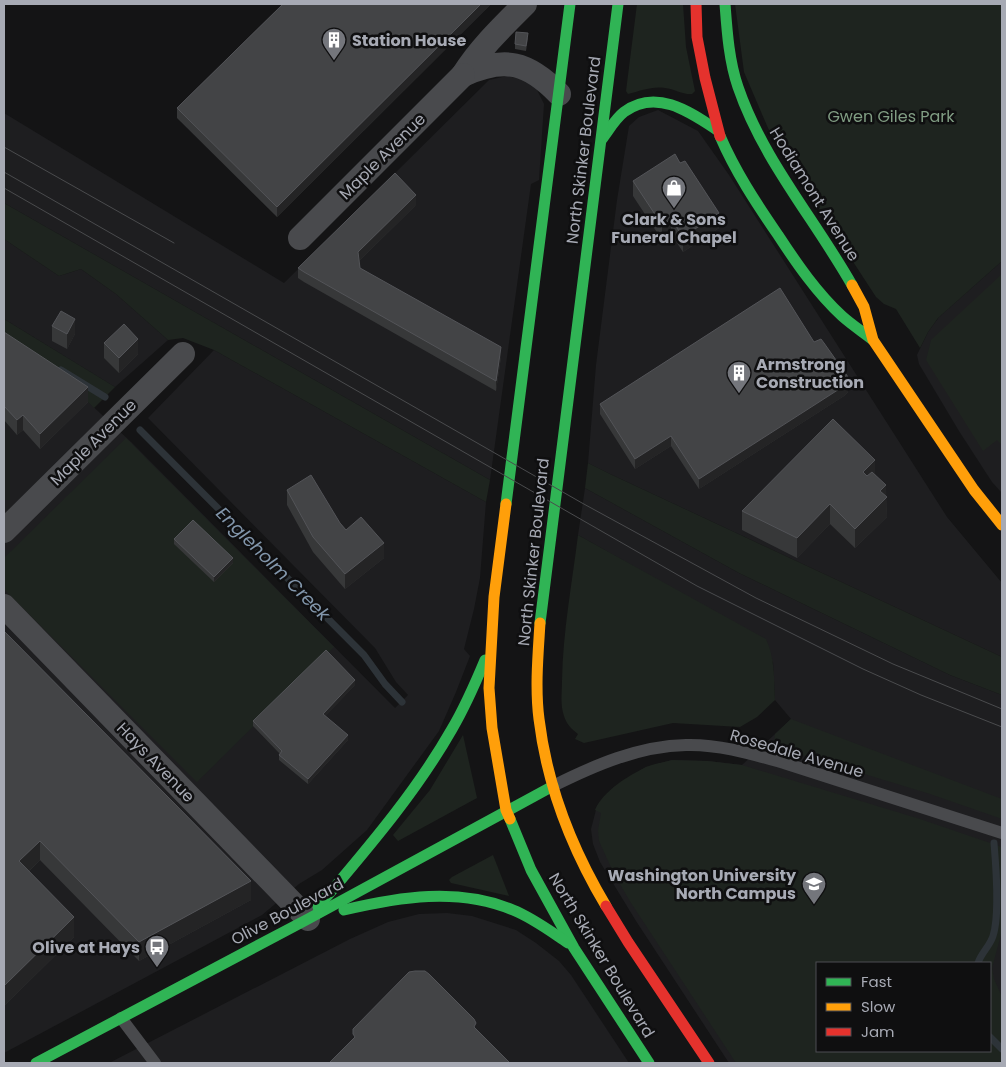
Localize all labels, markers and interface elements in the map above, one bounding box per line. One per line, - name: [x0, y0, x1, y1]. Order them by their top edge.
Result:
- building icon: Station House: [321, 27, 347, 61]
- place label: Station House: [352, 29, 466, 52]
- street label: North Skinker Boulevard: [561, 55, 606, 245]
- park label: Gwen Giles Park: [827, 105, 955, 128]
- street label: Maple Avenue: [334, 108, 431, 205]
- street label: Hodiamont Avenue: [764, 123, 865, 266]
- shop icon: Clark & Sons Funeral Chapel: [661, 175, 687, 209]
- place label: Clark & Sons Funeral Chapel: [611, 208, 737, 249]
- place label: Armstrong Construction: [756, 353, 864, 394]
- building icon: Armstrong Construction: [726, 360, 752, 394]
- street label: Maple Avenue: [45, 394, 142, 491]
- street label: North Skinker Boulevard: [512, 457, 555, 647]
- water label: Engleholm Creek: [211, 501, 336, 627]
- street label: Hays Avenue: [111, 717, 200, 808]
- street label: Rosedale Avenue: [727, 723, 866, 784]
- place label: Washington University North Campus: [608, 864, 797, 905]
- street label: North Skinker Boulevard: [543, 868, 660, 1042]
- school or university icon: Washington University North Campus: [801, 871, 827, 905]
- street label: Olive Boulevard: [227, 872, 348, 951]
- bus stop icon: Olive at Hays: [144, 934, 170, 968]
- place label: Olive at Hays: [32, 936, 140, 959]
- legend: [816, 962, 991, 1052]
- text: Fast: [861, 971, 892, 992]
- text: Slow: [861, 996, 896, 1017]
- text: Jam: [861, 1021, 895, 1042]

